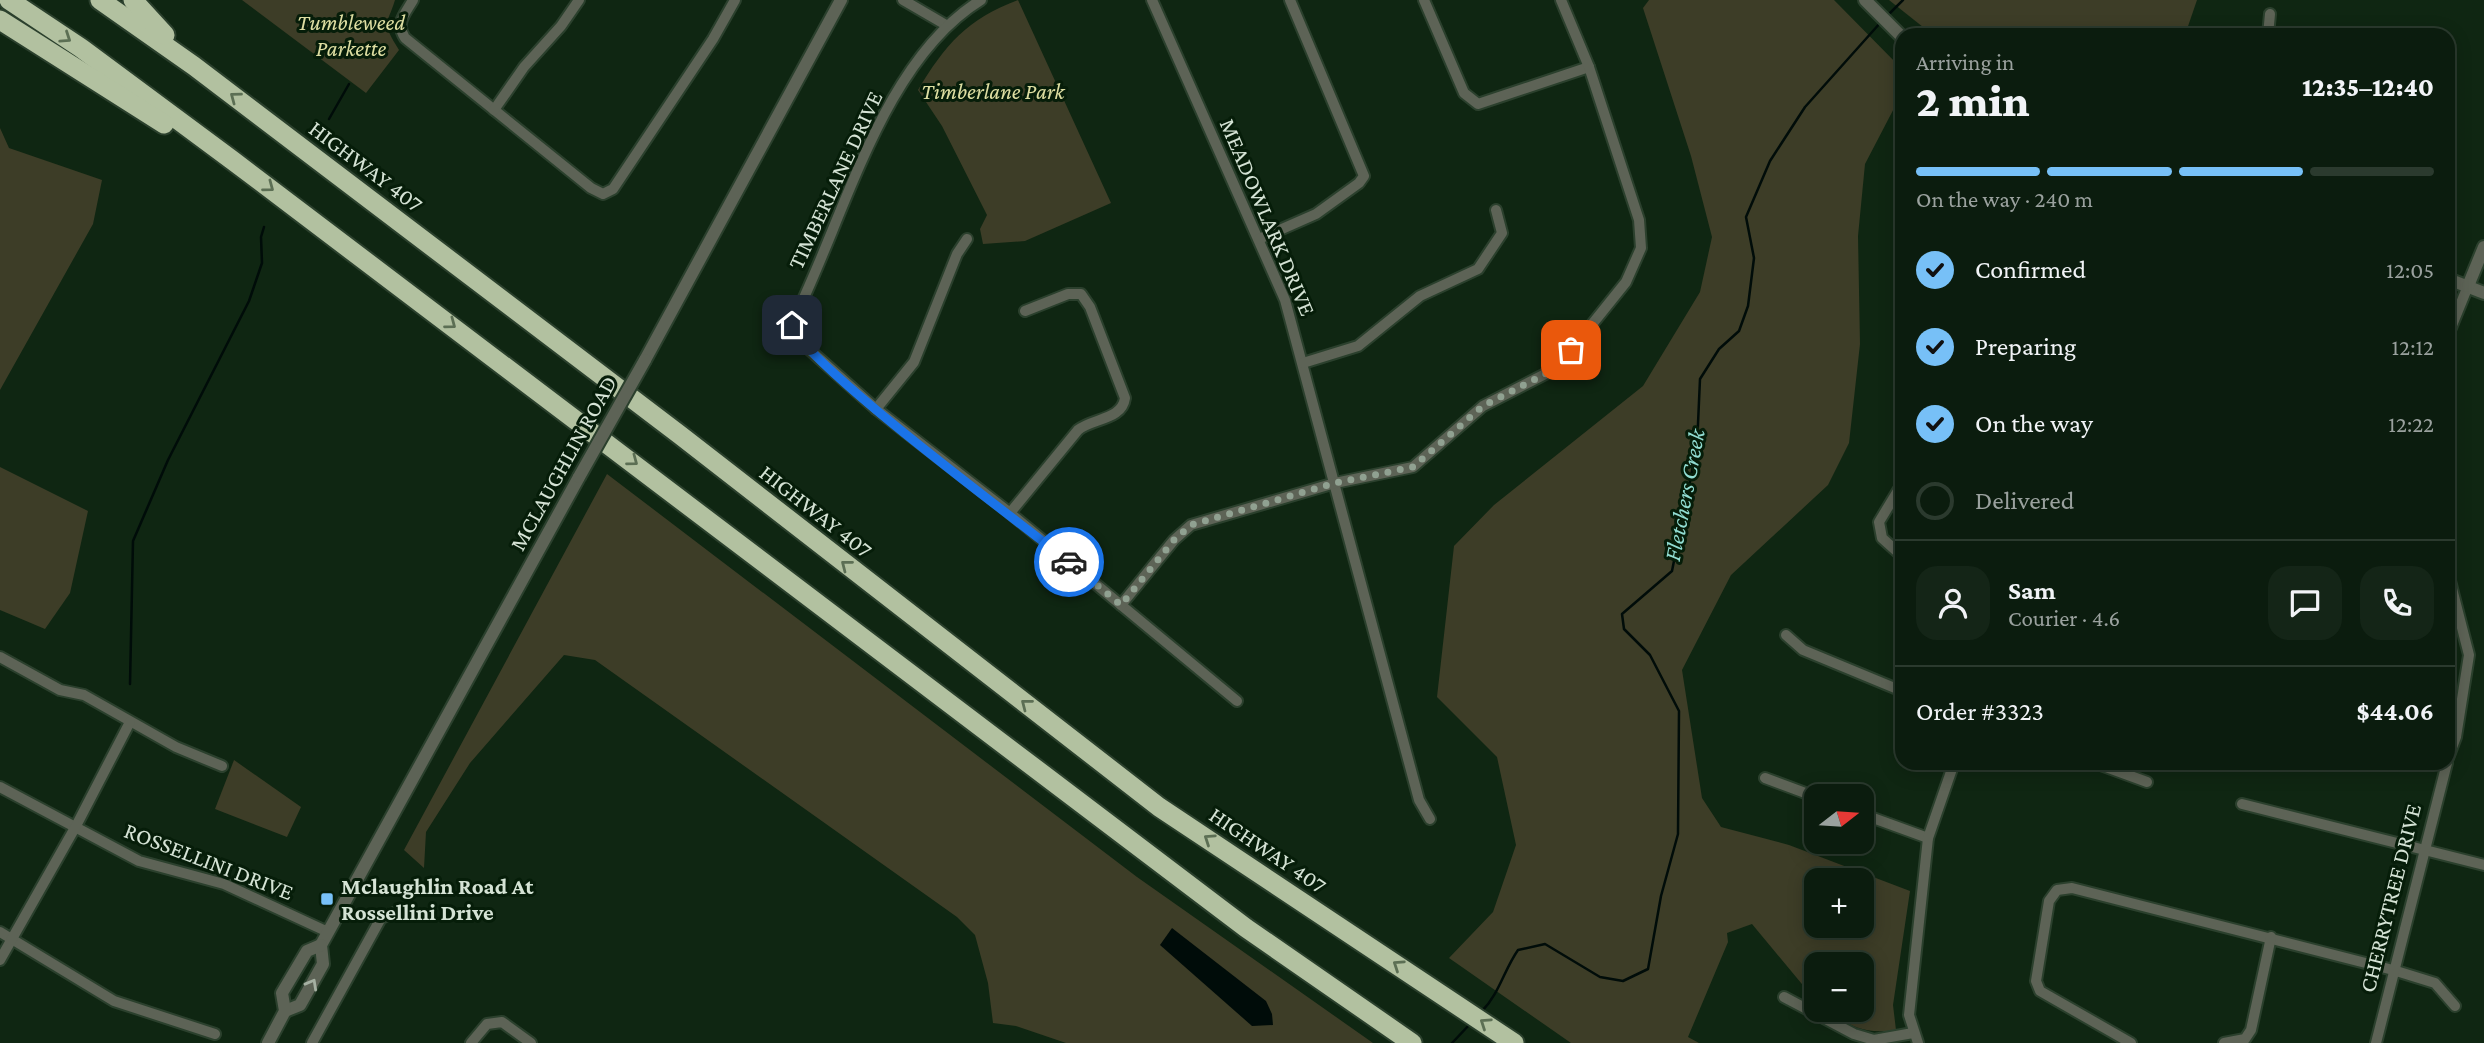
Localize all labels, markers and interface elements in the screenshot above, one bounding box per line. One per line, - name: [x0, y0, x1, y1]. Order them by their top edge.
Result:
- park label: Tumbleweed Parkette: [297, 9, 406, 61]
- one-way arrow: [58, 30, 71, 42]
- text: Arriving in: [1916, 49, 2014, 75]
- text: 12:35–12:40: [2302, 73, 2434, 102]
- text: 2 min: [1916, 75, 2030, 126]
- park label: Timberlane Park: [921, 78, 1066, 104]
- street label: TIMBERLANE DRIVE: [782, 87, 888, 273]
- one-way arrow: [230, 93, 243, 105]
- street label: HIGHWAY 407: [304, 115, 428, 217]
- street label: MEADOWLARK DRIVE: [1215, 115, 1321, 319]
- one-way arrow: [261, 179, 274, 192]
- text: On the way · 240 m: [1916, 186, 2093, 212]
- icon: check: [1916, 251, 1954, 289]
- text: Confirmed: [1975, 255, 2086, 284]
- text: 12:05: [2386, 257, 2434, 283]
- pin: [762, 295, 822, 355]
- icon: home: [773, 306, 811, 344]
- one-way arrow: [443, 316, 456, 328]
- pin: [1541, 320, 1601, 380]
- icon: check: [1916, 328, 1954, 366]
- icon: bag: [1552, 331, 1590, 369]
- text: Preparing: [1975, 332, 2076, 361]
- text: 12:12: [2392, 334, 2434, 360]
- street label: MCLAUGHLIN ROAD: [504, 371, 622, 555]
- icon: check: [1916, 405, 1954, 443]
- text: On the way: [1975, 409, 2093, 438]
- text: 12:22: [2388, 411, 2434, 437]
- water label: Fletchers Creek: [1658, 425, 1710, 563]
- one-way arrow: [625, 452, 637, 465]
- street label: HIGHWAY 407: [755, 459, 878, 563]
- text: Delivered: [1975, 486, 2074, 515]
- courier: [1034, 527, 1104, 597]
- icon: car: [1050, 543, 1088, 581]
- one-way arrow: [841, 560, 854, 573]
- button: person: [1916, 566, 1990, 640]
- button: chat: [2268, 566, 2342, 640]
- button: phone: [2360, 566, 2434, 640]
- text: Sam: [2008, 576, 2056, 605]
- text: Courier · 4.6: [2008, 605, 2120, 631]
- text: Order #3323: [1916, 697, 2044, 726]
- text: $44.06: [2356, 697, 2434, 726]
- one-way arrow: [1021, 700, 1033, 713]
- north arrow: [1804, 784, 1874, 854]
- map controls: [1804, 784, 1874, 1022]
- street label: HIGHWAY 407: [1205, 801, 1332, 899]
- street label: CHERRYTREE DRIVE: [2354, 801, 2426, 995]
- street label: ROSSELLINI DRIVE: [121, 817, 297, 905]
- one-way arrow: [1203, 835, 1216, 848]
- button: +: [1804, 868, 1874, 938]
- place label: Mclaughlin Road At Rossellini Drive: [341, 873, 534, 925]
- marker: Mclaughlin Road At Rossellini Drive: [319, 891, 335, 907]
- button: −: [1804, 952, 1874, 1022]
- one-way arrow: [1393, 961, 1406, 973]
- one-way arrow: [304, 978, 317, 991]
- one-way arrow: [1479, 1018, 1492, 1031]

